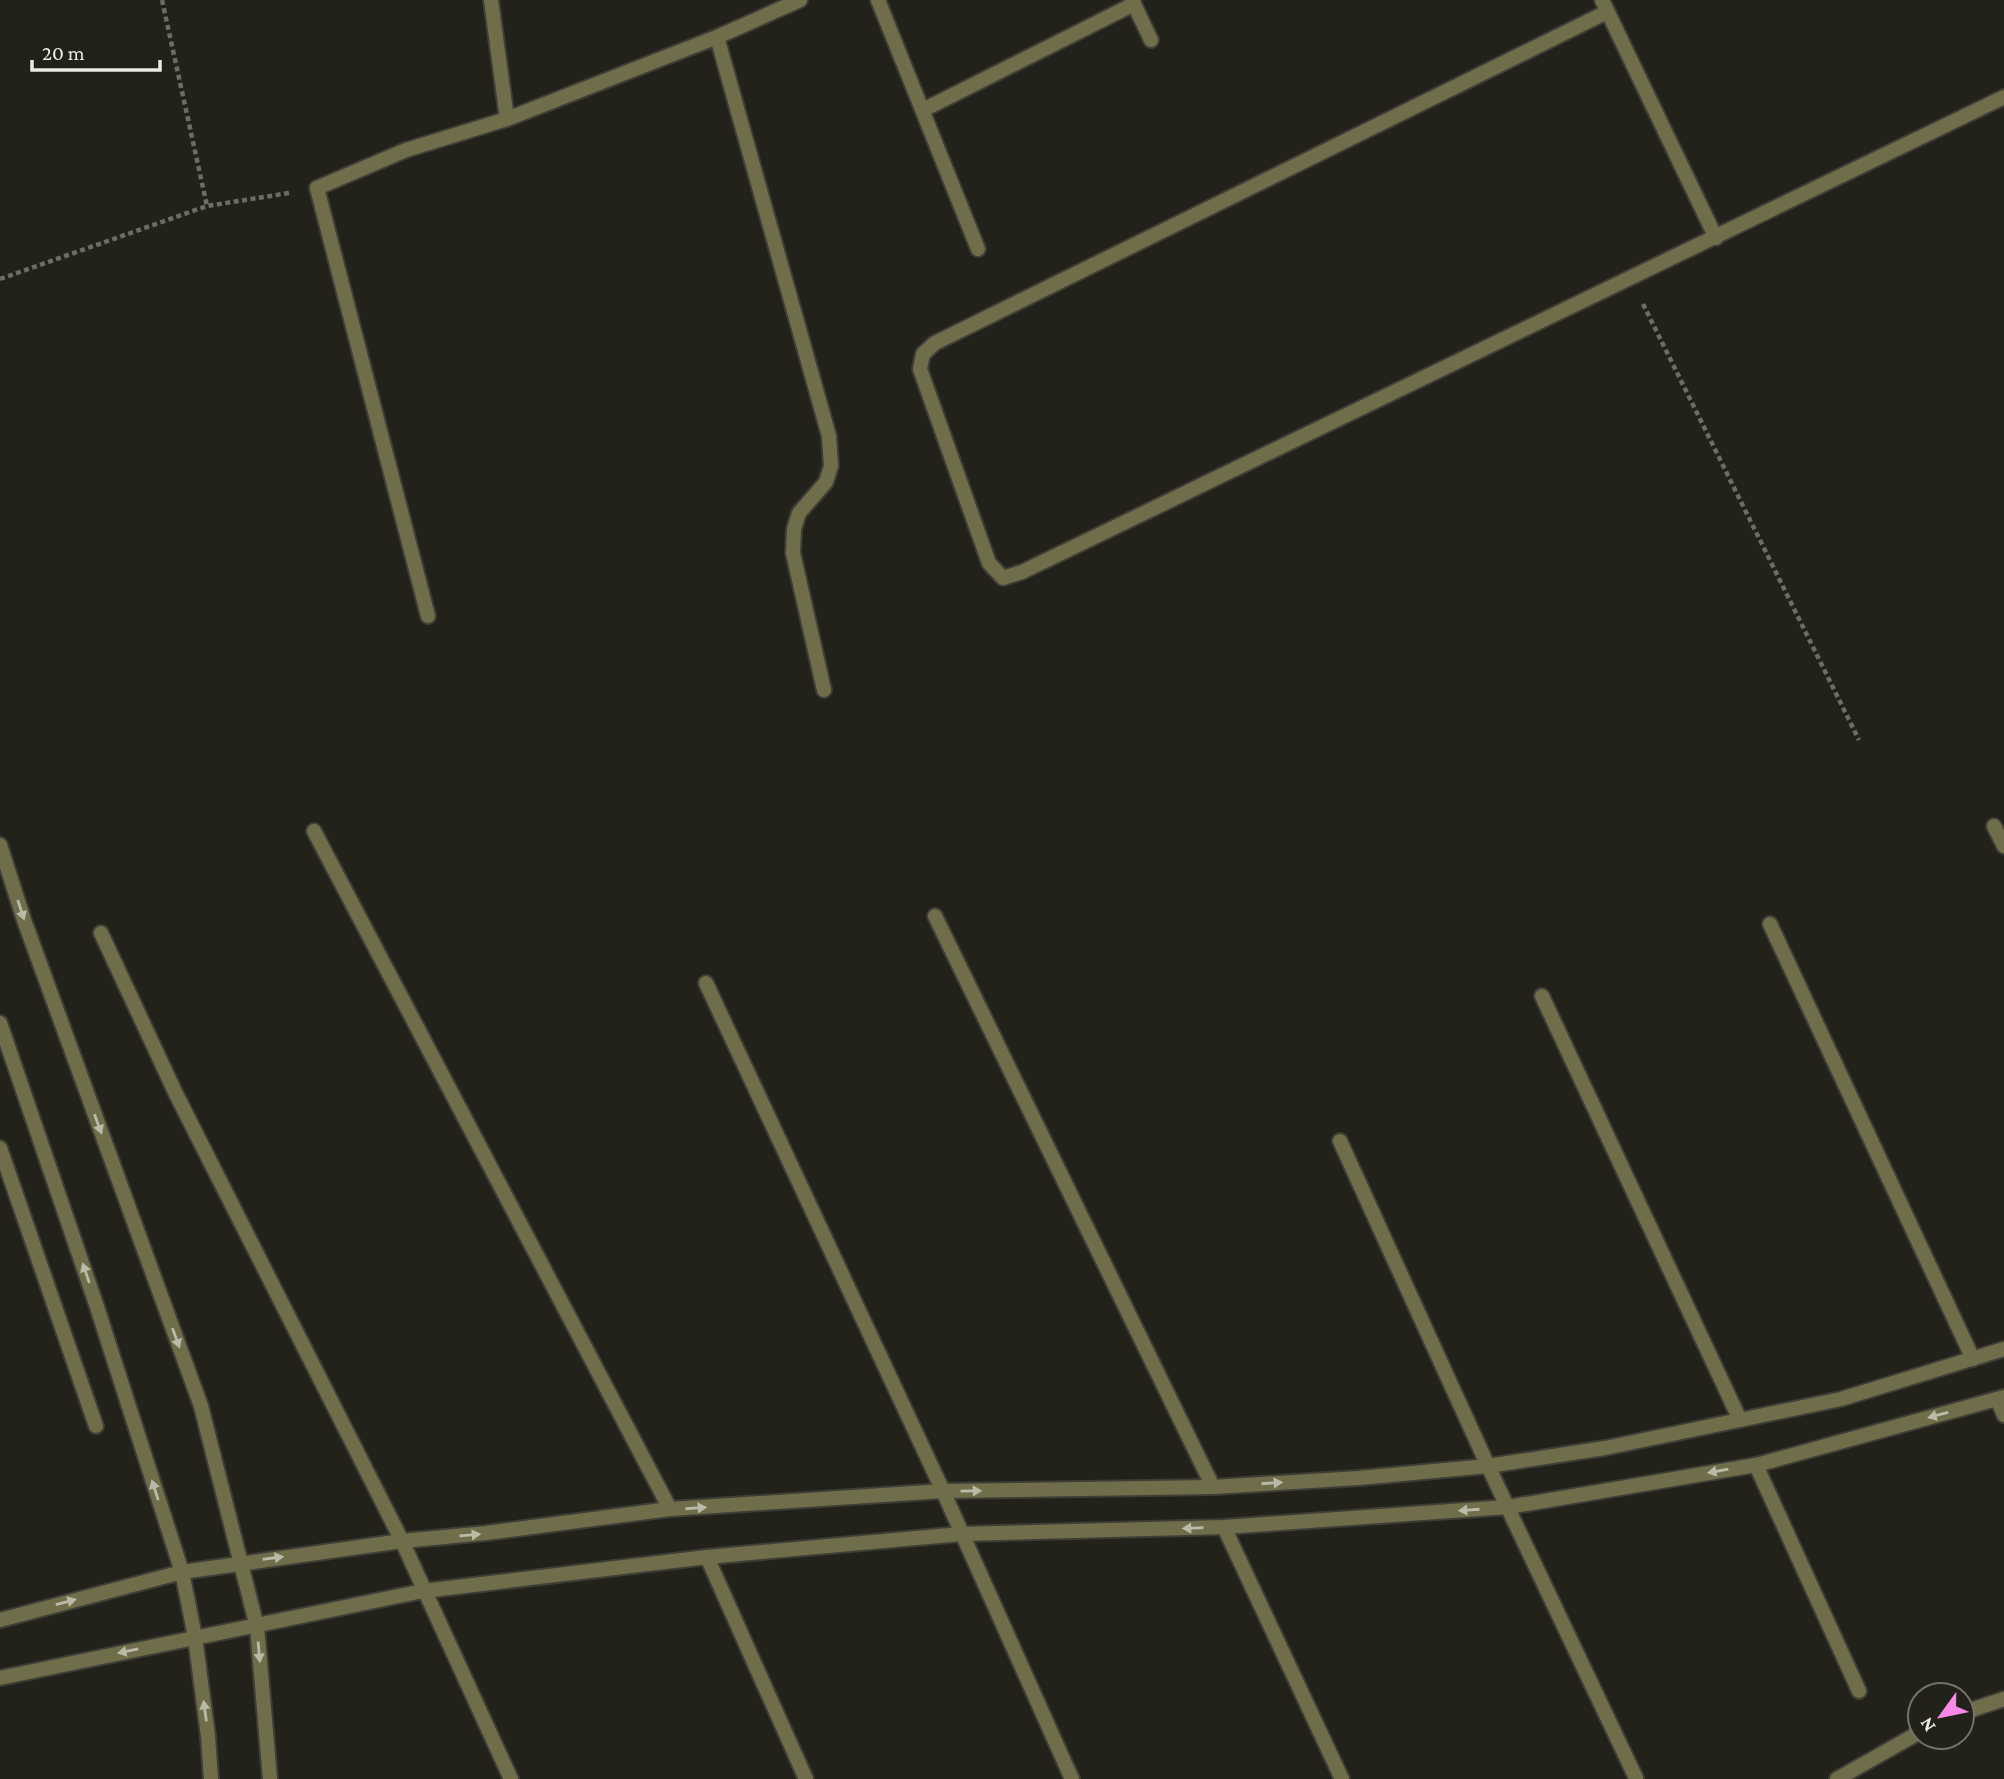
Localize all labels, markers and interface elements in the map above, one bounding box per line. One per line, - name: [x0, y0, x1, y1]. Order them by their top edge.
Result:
- scale bar: [32, 28, 159, 72]
- text: 20 m: [42, 41, 85, 65]
- one-way arrow: [16, 900, 27, 921]
- one-way arrow: [93, 1113, 104, 1134]
- one-way arrow: [80, 1263, 91, 1284]
- one-way arrow: [171, 1327, 182, 1348]
- one-way arrow: [1927, 1411, 1948, 1421]
- one-way arrow: [1707, 1466, 1729, 1477]
- one-way arrow: [1262, 1478, 1284, 1489]
- one-way arrow: [150, 1479, 160, 1500]
- one-way arrow: [961, 1485, 983, 1497]
- one-way arrow: [685, 1502, 707, 1513]
- one-way arrow: [1458, 1505, 1480, 1516]
- one-way arrow: [1182, 1522, 1204, 1534]
- one-way arrow: [459, 1529, 481, 1540]
- one-way arrow: [263, 1553, 285, 1564]
- one-way arrow: [56, 1597, 77, 1607]
- one-way arrow: [254, 1641, 265, 1663]
- one-way arrow: [117, 1645, 139, 1656]
- north arrow: [1906, 1681, 1976, 1751]
- one-way arrow: [199, 1700, 210, 1722]
- text: N: [1915, 1714, 1939, 1736]

